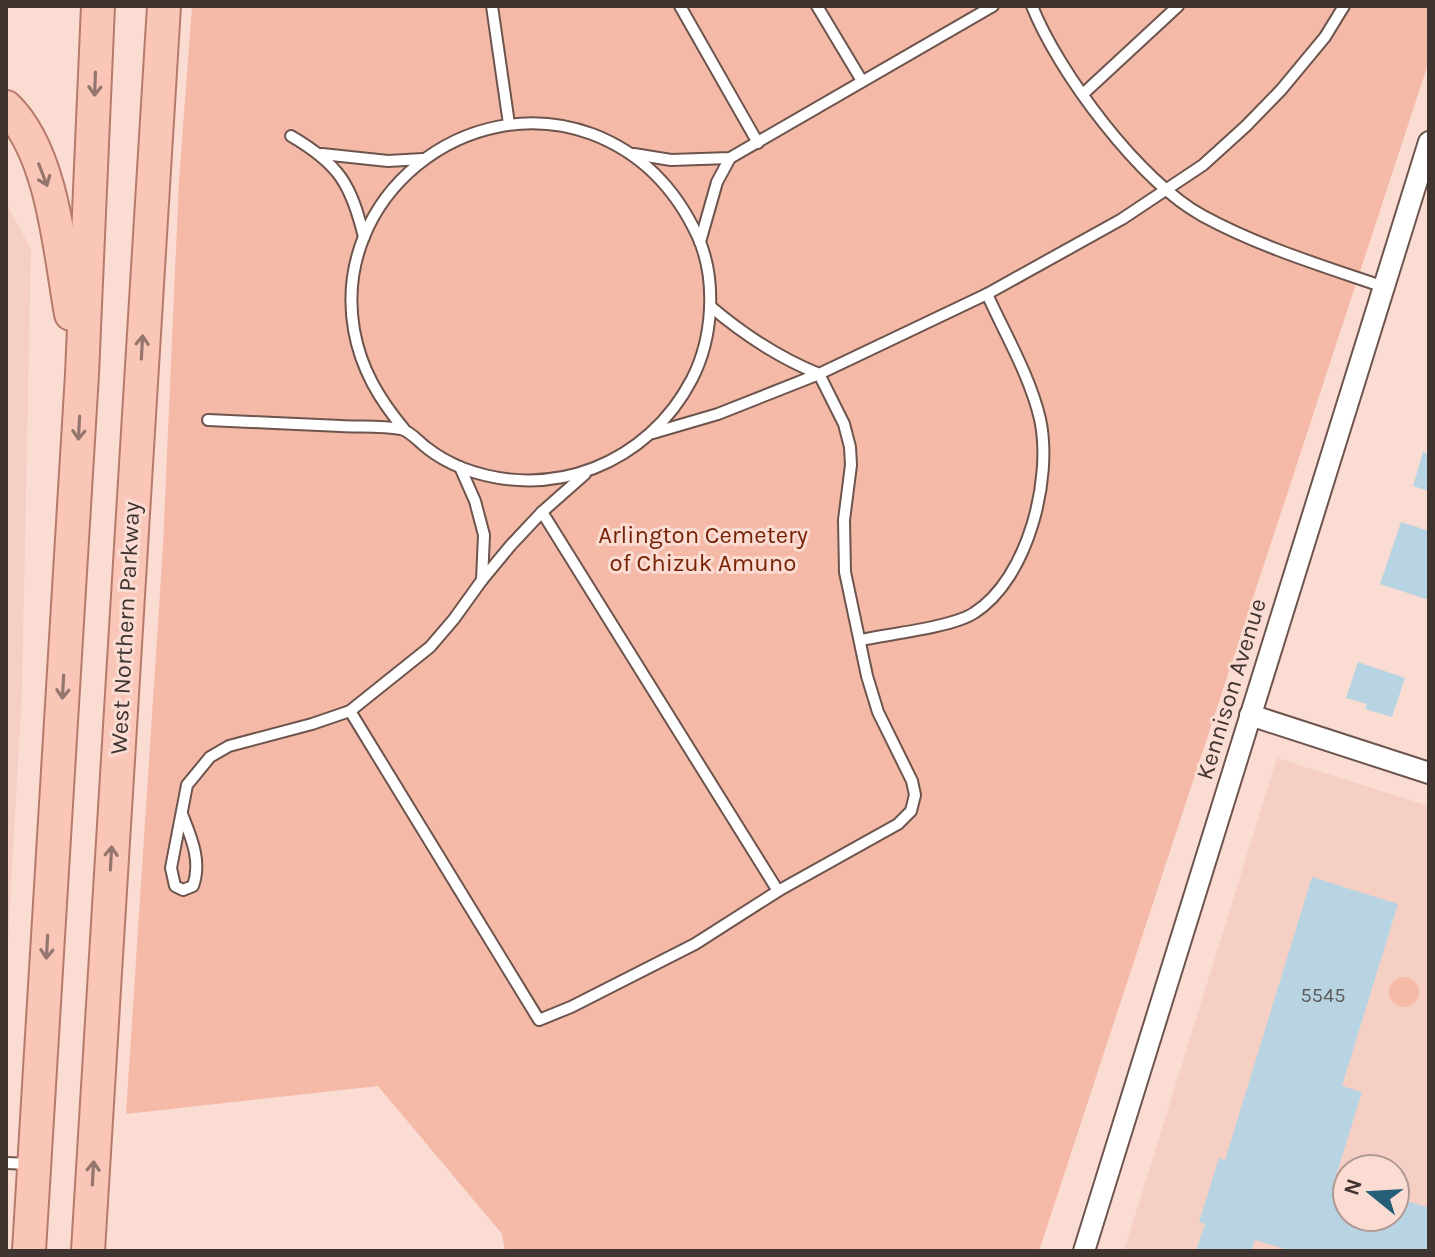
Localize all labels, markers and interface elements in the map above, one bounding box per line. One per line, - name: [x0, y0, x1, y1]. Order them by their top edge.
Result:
- one-way arrow: [87, 70, 102, 97]
- one-way arrow: [37, 162, 52, 187]
- one-way arrow: [135, 334, 150, 361]
- one-way arrow: [71, 414, 86, 441]
- street label: West Northern Parkway: [104, 501, 146, 755]
- park label: Arlington Cemetery of Chizuk Amuno: [598, 521, 808, 577]
- street label: Kennison Avenue: [1190, 595, 1272, 783]
- one-way arrow: [55, 673, 70, 700]
- one-way arrow: [104, 845, 119, 872]
- one-way arrow: [39, 933, 54, 960]
- house number: 5545: [1300, 984, 1346, 1007]
- north arrow: [1331, 1153, 1411, 1233]
- one-way arrow: [85, 1160, 100, 1187]
- text: N: [1338, 1176, 1368, 1199]

